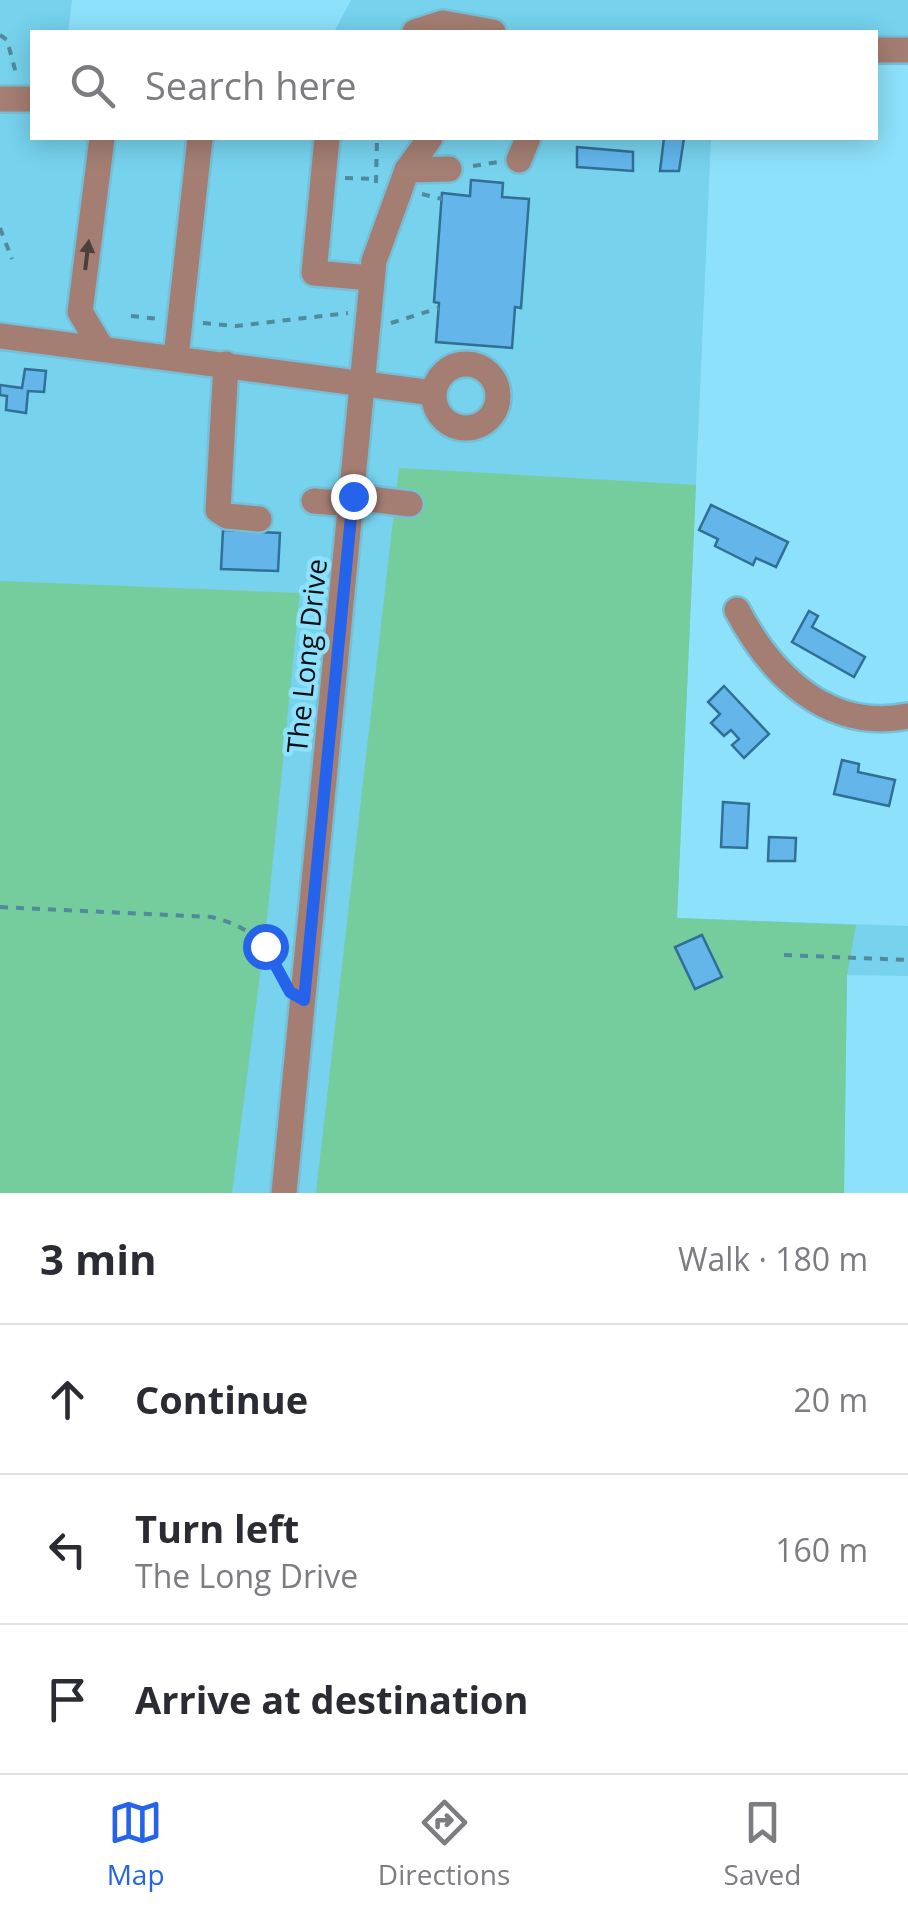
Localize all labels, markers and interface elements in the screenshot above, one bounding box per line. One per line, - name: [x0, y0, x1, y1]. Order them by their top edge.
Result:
- search box: [30, 30, 878, 140]
- icon: search: [65, 58, 120, 113]
- text: Search here: [145, 59, 357, 111]
- one-way arrow: [79, 239, 95, 271]
- route end: [331, 474, 377, 520]
- street label: The Long Drive: [277, 557, 335, 755]
- route start: [243, 924, 289, 970]
- text: 3 min: [40, 1230, 157, 1287]
- text: Walk · 180 m: [678, 1237, 868, 1280]
- icon: ahead: [40, 1372, 95, 1427]
- text: Continue: [135, 1373, 308, 1425]
- text: 20 m: [793, 1378, 868, 1421]
- text: Turn left: [135, 1502, 299, 1554]
- icon: left: [40, 1522, 95, 1577]
- text: 160 m: [775, 1528, 868, 1571]
- text: The Long Drive: [135, 1554, 358, 1597]
- icon: arrive: [40, 1672, 95, 1727]
- text: Arrive at destination: [135, 1673, 529, 1725]
- tab: Map: [107, 1795, 165, 1893]
- tab: Directions: [378, 1795, 510, 1893]
- tab: Saved: [724, 1795, 801, 1893]

